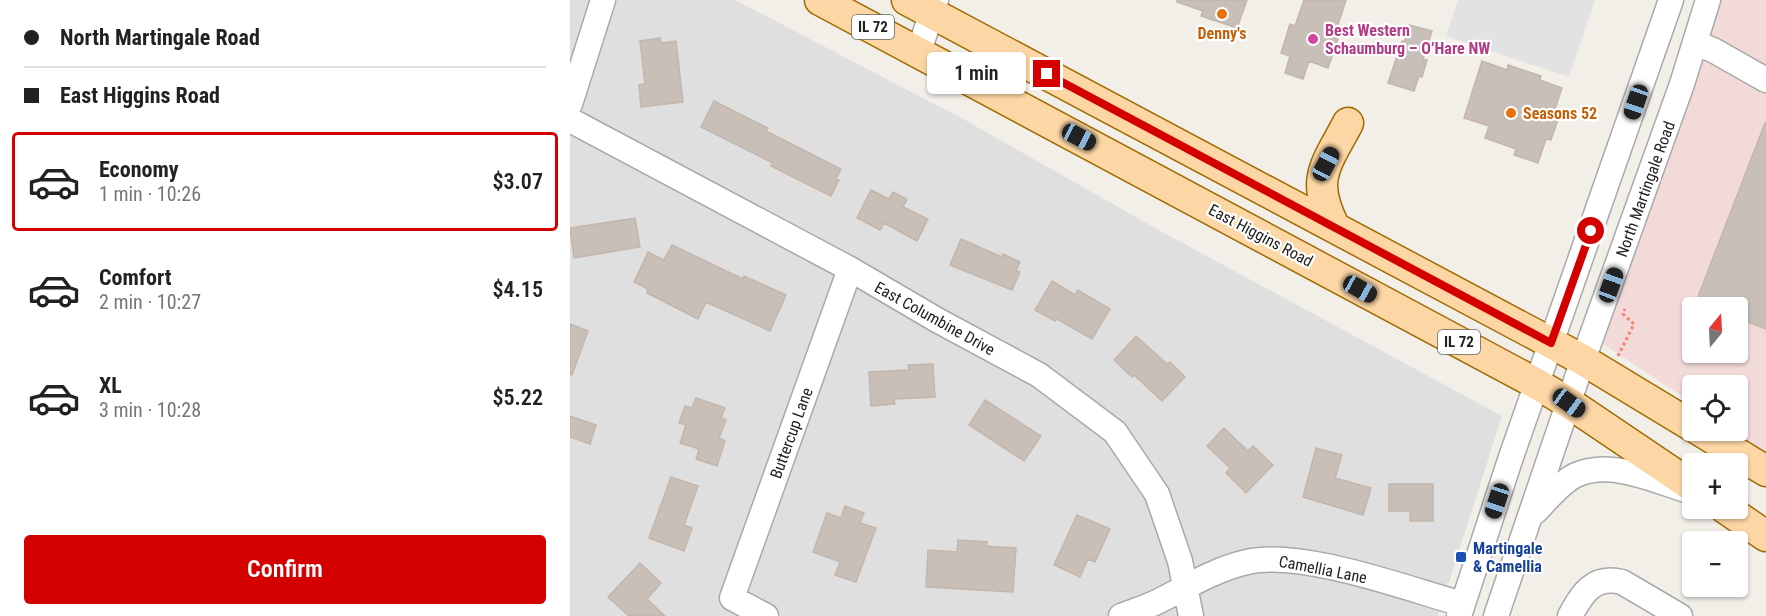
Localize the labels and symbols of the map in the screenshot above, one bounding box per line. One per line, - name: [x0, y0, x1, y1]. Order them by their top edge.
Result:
- marker: Denny's: [1215, 7, 1229, 21]
- road number: IL 72: [852, 15, 894, 39]
- place label: Best Western Schaumburg – O’Hare NW: [1325, 21, 1490, 58]
- place label: Denny's: [1198, 24, 1246, 43]
- marker: Best Western Schaumburg – O’Hare NW: [1306, 32, 1320, 46]
- callout: 1 min: [927, 53, 1026, 95]
- route end: [1033, 60, 1060, 87]
- car: [1622, 82, 1650, 122]
- place label: Seasons 52: [1523, 104, 1597, 123]
- marker: Seasons 52: [1504, 106, 1518, 120]
- street label: North Martingale Road: [1612, 119, 1679, 260]
- car: [1059, 121, 1099, 153]
- car: [1310, 144, 1342, 184]
- street label: East Higgins Road: [1205, 200, 1316, 271]
- route start: [1577, 217, 1604, 244]
- car: [1596, 265, 1626, 305]
- car: [1340, 272, 1380, 306]
- street label: East Columbine Drive: [871, 278, 998, 359]
- north arrow: [1682, 297, 1748, 363]
- road number: IL 72: [1438, 330, 1480, 354]
- street label: Buttercup Lane: [766, 385, 817, 481]
- car: [1549, 385, 1589, 421]
- car: [1483, 481, 1511, 521]
- place label: Martingale & Camellia: [1473, 539, 1543, 576]
- marker: Martingale & Camellia: [1454, 550, 1468, 564]
- street label: Camellia Lane: [1277, 552, 1368, 587]

